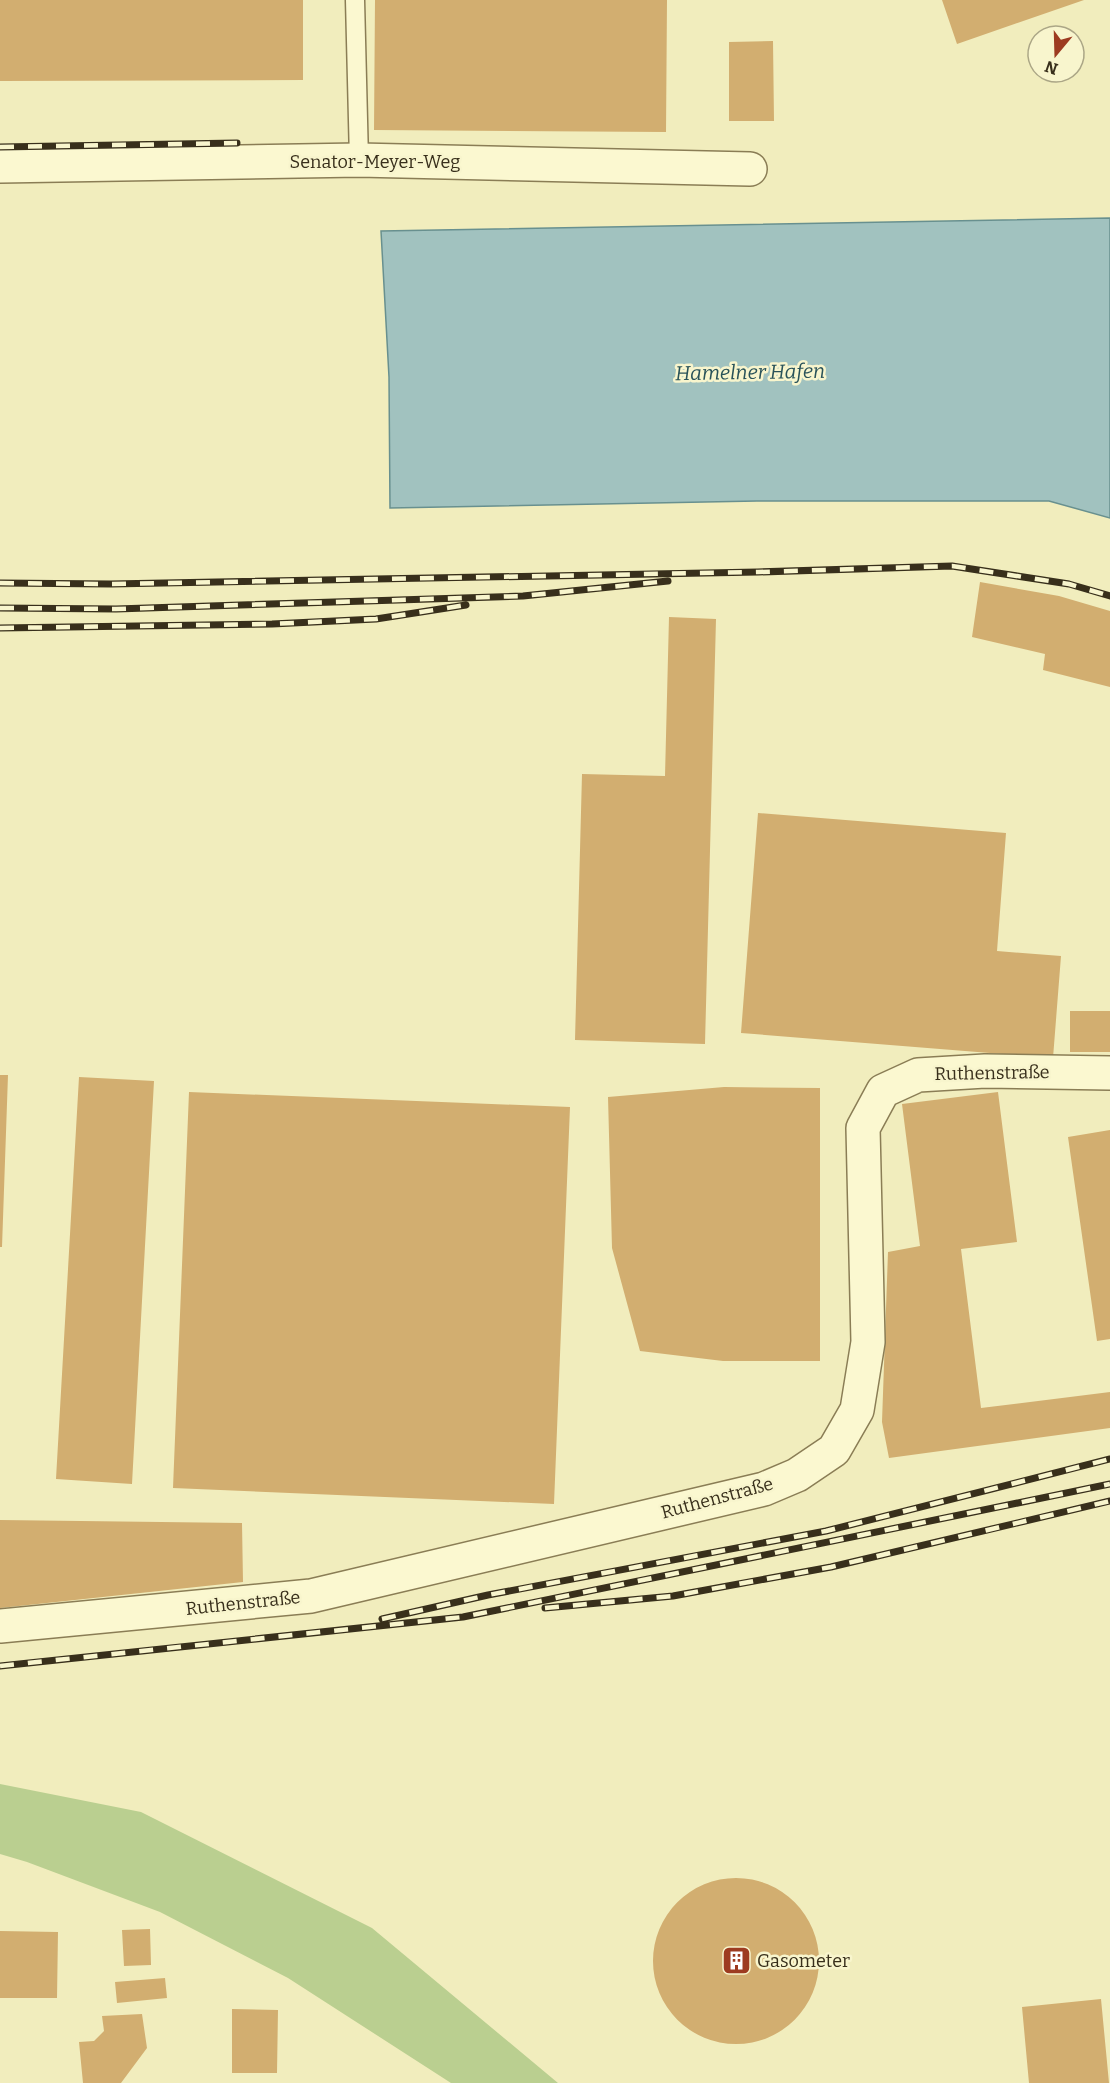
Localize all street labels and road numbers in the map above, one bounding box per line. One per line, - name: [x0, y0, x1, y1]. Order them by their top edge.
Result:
- street label: Senator-Meyer-Weg: [290, 151, 460, 173]
- street label: Ruthenstraße: [934, 1061, 1050, 1085]
- street label: Ruthenstraße: [659, 1472, 775, 1524]
- street label: Ruthenstraße: [185, 1586, 301, 1620]

